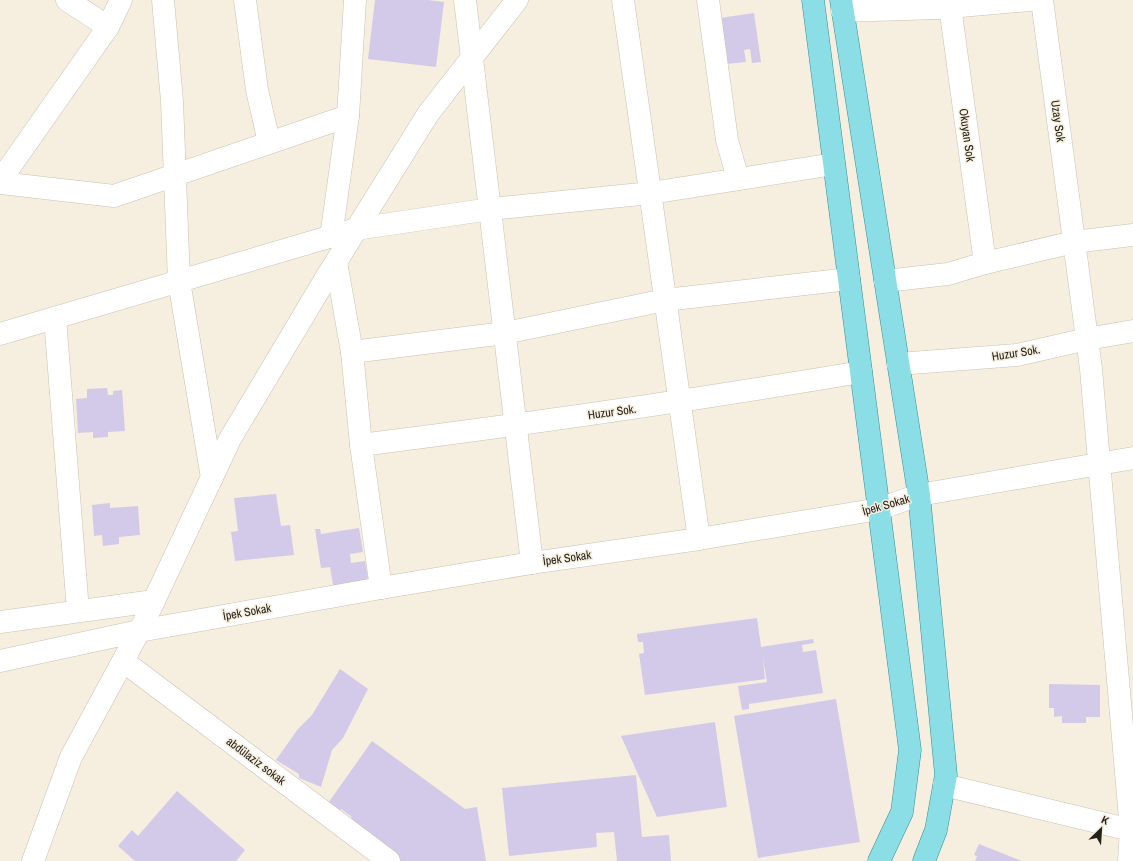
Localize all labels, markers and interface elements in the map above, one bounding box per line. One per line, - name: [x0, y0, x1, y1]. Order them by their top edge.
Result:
- street label: Uzay Sok: [1047, 99, 1069, 143]
- street label: Okuyan Sok: [955, 107, 979, 163]
- street label: Huzur Sok.: [991, 341, 1041, 365]
- street label: Huzur Sok.: [587, 401, 637, 423]
- street label: İpek Sokak: [860, 491, 912, 519]
- street label: İpek Sokak: [542, 547, 592, 569]
- street label: İpek Sokak: [222, 600, 272, 624]
- street label: abdülaziz sokak: [223, 733, 289, 789]
- north arrow: [1081, 809, 1121, 849]
- text: K: [1099, 812, 1112, 828]

